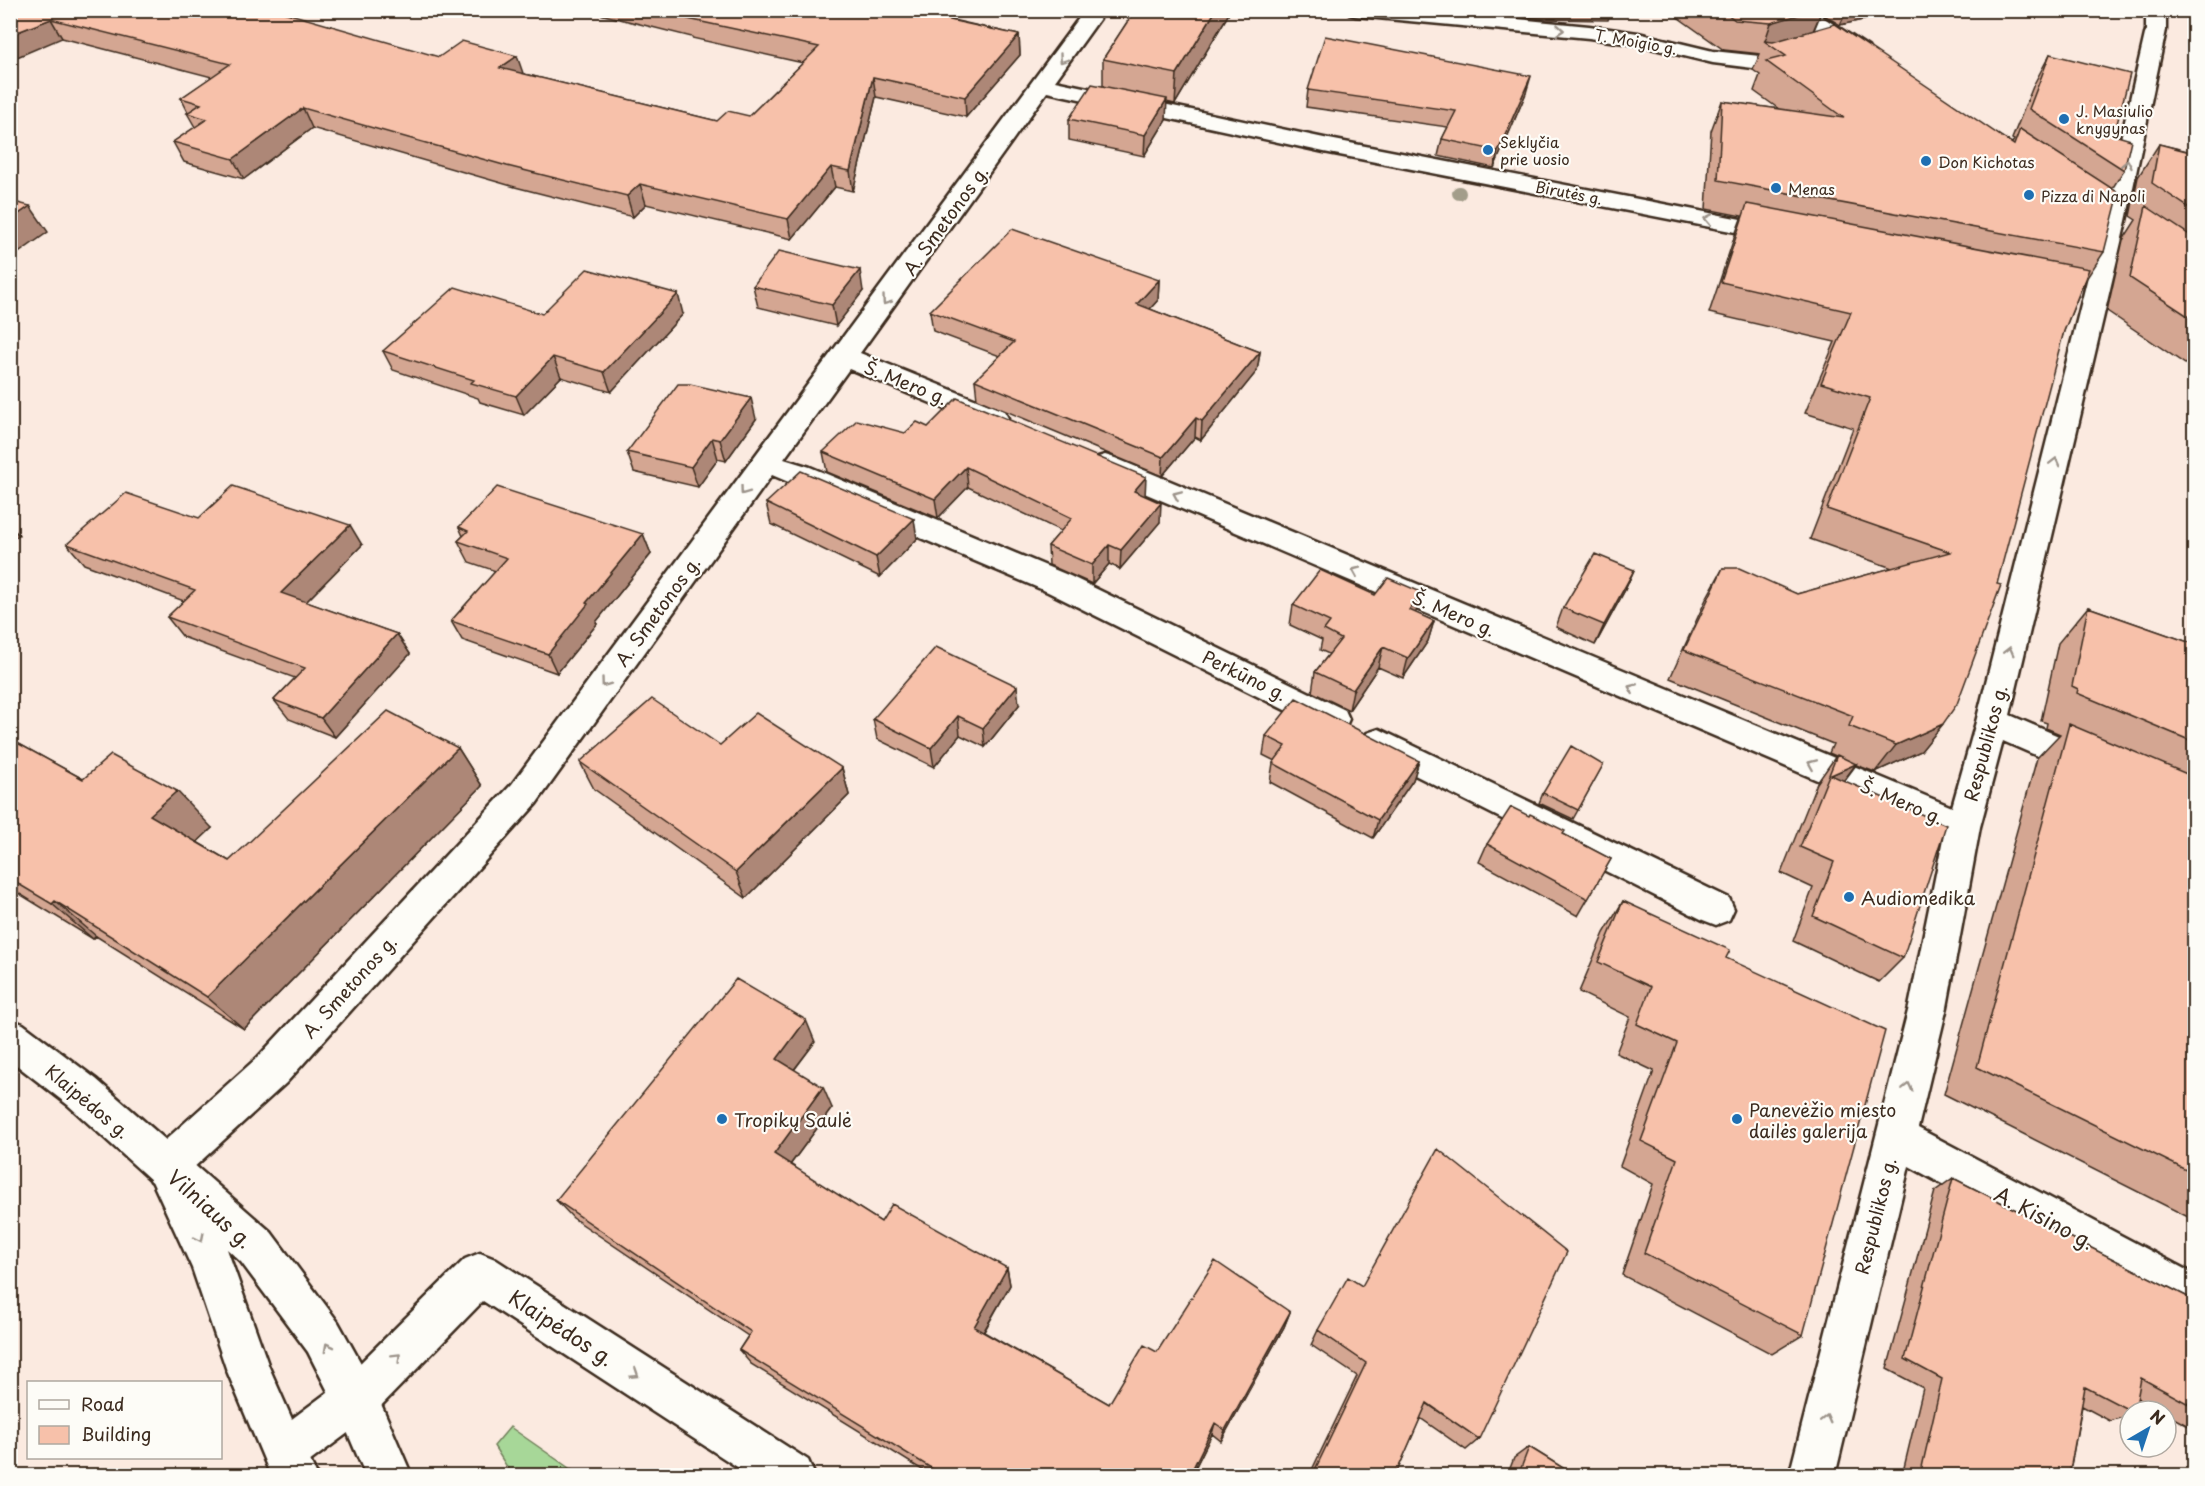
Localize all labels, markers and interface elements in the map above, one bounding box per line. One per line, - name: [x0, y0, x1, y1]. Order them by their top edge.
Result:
- street label: T. Moigio g.: [1593, 22, 1679, 60]
- one-way arrow: [1556, 24, 1565, 37]
- one-way arrow: [1059, 52, 1070, 63]
- place label: J. Masiulio knygynas: [2076, 99, 2153, 139]
- marker: J. Masiulio knygynas: [2057, 112, 2071, 126]
- place label: Seklyčia prie uosio: [1500, 130, 1570, 170]
- marker: Seklyčia prie uosio: [1481, 143, 1495, 157]
- place label: Don Kichotas: [1938, 150, 2035, 173]
- marker: Don Kichotas: [1919, 154, 1933, 168]
- street label: A. Smetonos g.: [896, 159, 994, 281]
- one-way arrow: [2120, 160, 2133, 170]
- street label: Birutės g.: [1533, 174, 1605, 210]
- place label: Menas: [1788, 177, 1835, 200]
- marker: Menas: [1769, 181, 1783, 195]
- place label: Pizza di Napoli: [2041, 184, 2146, 207]
- marker: Pizza di Napoli: [2022, 188, 2036, 202]
- one-way arrow: [1704, 213, 1714, 226]
- one-way arrow: [882, 294, 893, 305]
- street label: Š. Mero g.: [860, 353, 952, 411]
- one-way arrow: [2048, 457, 2061, 467]
- one-way arrow: [741, 484, 752, 495]
- one-way arrow: [1172, 490, 1183, 502]
- street label: A. Smetonos g.: [608, 550, 706, 672]
- one-way arrow: [1351, 566, 1362, 578]
- street label: Š. Mero g.: [1408, 583, 1500, 643]
- street label: Perkūno g.: [1198, 643, 1292, 707]
- one-way arrow: [2002, 647, 2015, 657]
- one-way arrow: [601, 676, 612, 687]
- street label: Respublikos g.: [1956, 682, 2014, 804]
- one-way arrow: [1628, 683, 1639, 695]
- one-way arrow: [1807, 759, 1818, 771]
- street label: Š. Mero g.: [1856, 771, 1948, 831]
- place label: Audiomedika: [1861, 884, 1976, 911]
- marker: Audiomedika: [1842, 890, 1856, 904]
- street label: A. Smetonos g.: [295, 929, 403, 1043]
- street label: Klaipėdos g.: [40, 1058, 136, 1144]
- one-way arrow: [1900, 1082, 1913, 1092]
- place label: Panevėžio miesto dailės galerija: [1749, 1096, 1896, 1144]
- place label: Tropikų Saulė: [734, 1106, 852, 1133]
- marker: Tropikų Saulė: [715, 1112, 729, 1126]
- marker: Panevėžio miesto dailės galerija: [1730, 1112, 1744, 1126]
- street label: Respublikos g.: [1847, 1155, 1903, 1277]
- street label: Vilniaus g.: [161, 1161, 261, 1255]
- street label: A. Kisino g.: [1989, 1177, 2101, 1257]
- one-way arrow: [192, 1232, 204, 1243]
- street label: Klaipėdos g.: [503, 1281, 621, 1373]
- one-way arrow: [324, 1343, 335, 1353]
- one-way arrow: [390, 1354, 401, 1365]
- one-way arrow: [629, 1367, 639, 1379]
- legend: [27, 1381, 222, 1459]
- text: Road: [81, 1390, 125, 1417]
- north arrow: [2118, 1399, 2178, 1459]
- text: N: [2146, 1403, 2171, 1430]
- one-way arrow: [1819, 1414, 1832, 1424]
- text: Building: [81, 1420, 151, 1447]

